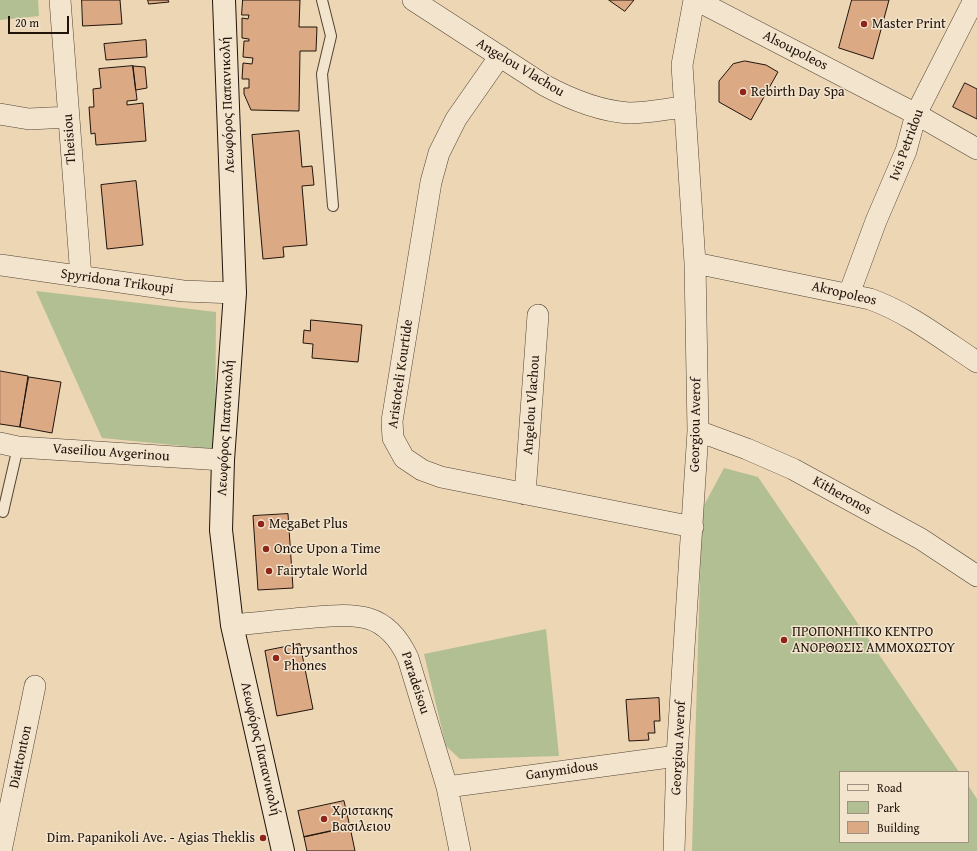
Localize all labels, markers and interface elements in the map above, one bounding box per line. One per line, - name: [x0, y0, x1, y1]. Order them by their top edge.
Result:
- scale bar: [10, 8, 71, 34]
- text: 20 m: [15, 14, 39, 31]
- place label: Master Print: [872, 16, 946, 32]
- marker: Master Print: [859, 19, 869, 29]
- street label: Alsoupoleos: [760, 27, 830, 75]
- street label: Angelou Vlachou: [473, 35, 567, 101]
- street label: Λεωφόρος Παπανικολή: [217, 37, 239, 173]
- place label: Rebirth Day Spa: [751, 84, 845, 100]
- marker: Rebirth Day Spa: [738, 87, 748, 97]
- street label: Ivis Petridou: [886, 107, 928, 183]
- street label: Theisiou: [60, 113, 80, 165]
- street label: Spyridona Trikoupi: [59, 266, 175, 298]
- street label: Akropoleos: [810, 278, 878, 310]
- street label: Aristoteli Kourtide: [385, 318, 417, 430]
- street label: Angelou Vlachou: [520, 355, 544, 455]
- street label: Λεωφόρος Παπανικολή: [214, 359, 238, 497]
- street label: Georgiou Averof: [687, 378, 705, 472]
- street label: Vaseiliou Avgerinou: [52, 441, 170, 465]
- street label: Kitheronos: [810, 473, 874, 519]
- place label: MegaBet Plus: [269, 516, 348, 532]
- marker: MegaBet Plus: [256, 519, 266, 529]
- place label: Once Upon a Time: [274, 541, 381, 557]
- marker: Once Upon a Time: [261, 544, 271, 554]
- place label: Fairytale World: [277, 563, 367, 579]
- marker: Fairytale World: [264, 566, 274, 576]
- place label: ΠΡΟΠΟΝΗΤΙΚΟ ΚΕΝΤΡΟ ΑΝΟΡΘΩΣΙΣ ΑΜΜΟΧΩΣΤΟΥ: [792, 624, 955, 656]
- marker: ΠΡΟΠΟΝΗΤΙΚΟ ΚΕΝΤΡΟ ΑΝΟΡΘΩΣΙΣ ΑΜΜΟΧΩΣΤΟΥ: [779, 635, 789, 645]
- place label: Chrysanthos Phones: [284, 642, 358, 674]
- street label: Paradeisou: [397, 650, 433, 716]
- marker: Chrysanthos Phones: [271, 653, 281, 663]
- street label: Λεωφόρος Παπανικολή: [236, 681, 284, 817]
- street label: Georgiou Averof: [668, 700, 690, 796]
- street label: Diattonton: [6, 724, 36, 790]
- street label: Ganymidous: [525, 758, 599, 784]
- legend: [839, 771, 969, 843]
- text: Road: [877, 779, 902, 796]
- text: Park: [877, 799, 900, 816]
- place label: Χριστακης Βασιλειου: [332, 803, 393, 836]
- marker: Χριστακης Βασιλειου: [319, 814, 329, 824]
- text: Building: [877, 819, 920, 836]
- place label: Dim. Papanikoli Ave. - Agias Theklis: [47, 830, 255, 846]
- marker: Dim. Papanikoli Ave. - Agias Theklis: [258, 833, 268, 843]

